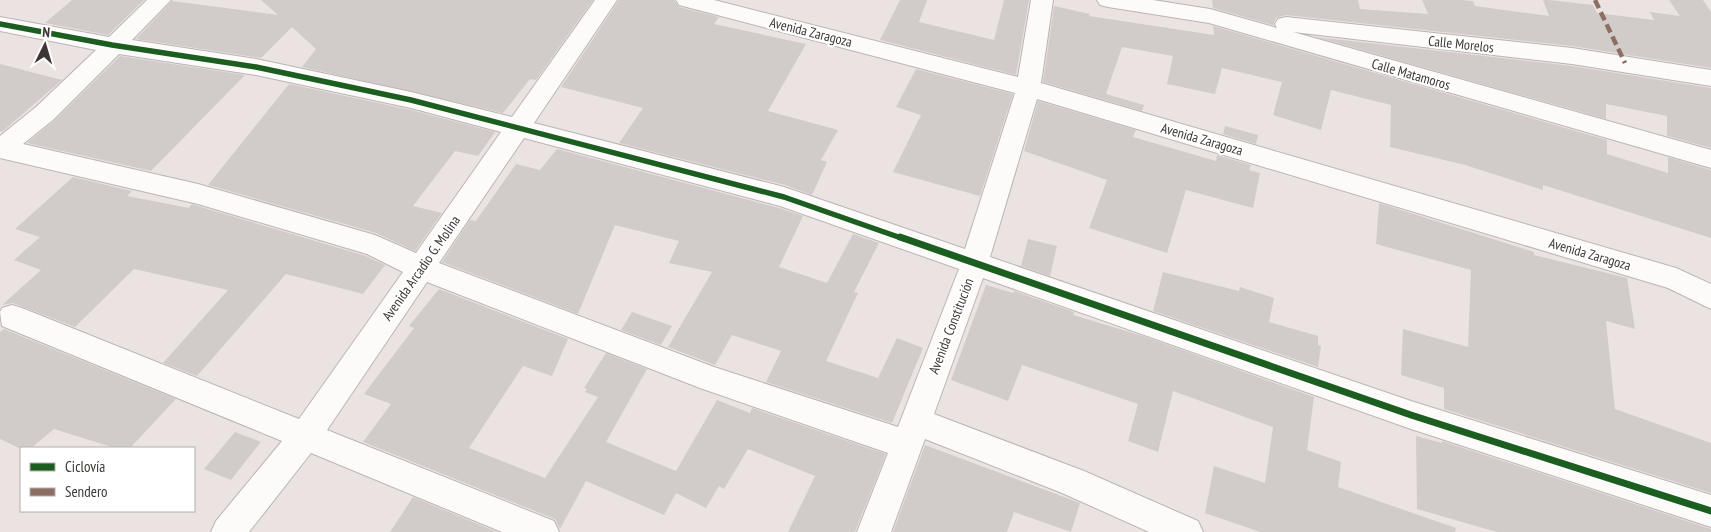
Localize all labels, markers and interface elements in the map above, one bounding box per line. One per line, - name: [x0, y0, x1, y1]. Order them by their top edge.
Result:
- street label: Avenida Zaragoza: [768, 13, 854, 51]
- north arrow: [20, 20, 70, 70]
- text: N: [42, 23, 51, 41]
- street label: Calle Morelos: [1427, 32, 1495, 56]
- street label: Calle Matamoros: [1370, 54, 1453, 94]
- street label: Avenida Zaragoza: [1159, 119, 1245, 159]
- street label: Avenida Arcadio G. Molina: [378, 212, 464, 324]
- street label: Avenida Zaragoza: [1547, 234, 1633, 274]
- street label: Avenida Constitución: [924, 276, 978, 376]
- legend: [20, 447, 195, 512]
- text: Ciclovía: [65, 457, 105, 476]
- text: Sendero: [65, 482, 107, 501]

